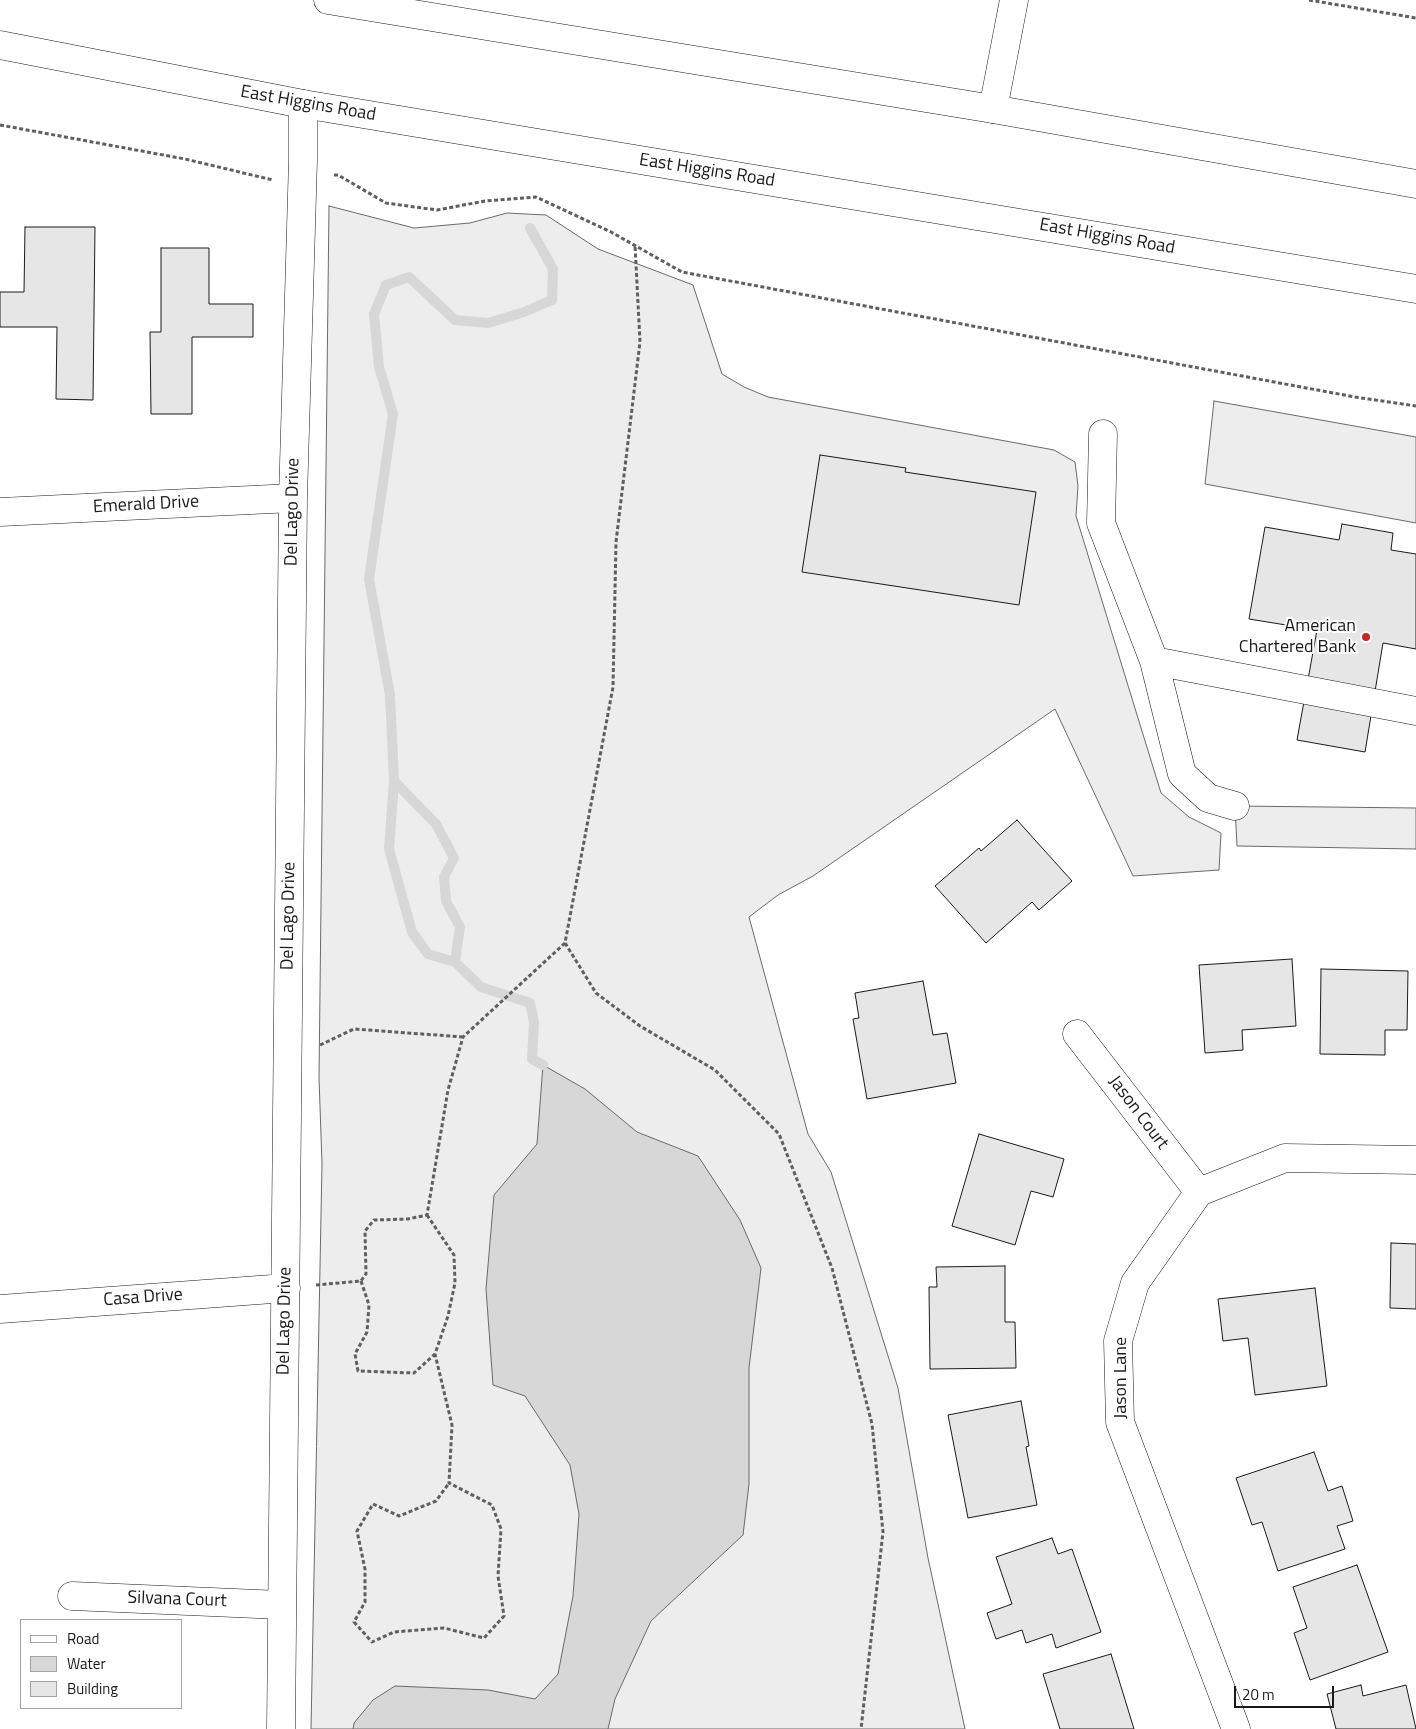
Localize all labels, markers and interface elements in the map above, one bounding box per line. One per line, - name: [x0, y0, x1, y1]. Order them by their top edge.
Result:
- street label: East Higgins Road: [239, 81, 377, 127]
- street label: East Higgins Road: [638, 150, 776, 192]
- street label: East Higgins Road: [1038, 214, 1176, 260]
- street label: Del Lago Drive: [281, 458, 305, 566]
- street label: Emerald Drive: [92, 491, 200, 519]
- place label: American Chartered Bank: [1239, 616, 1356, 659]
- marker: American Chartered Bank: [1360, 631, 1372, 643]
- street label: Del Lago Drive: [277, 862, 301, 970]
- street label: Jason Court: [1103, 1072, 1173, 1154]
- street label: Del Lago Drive: [273, 1267, 297, 1375]
- street label: Casa Drive: [103, 1284, 183, 1312]
- street label: Jason Lane: [1111, 1337, 1133, 1419]
- street label: Silvana Court: [127, 1587, 227, 1613]
- legend: [20, 1619, 182, 1709]
- text: Road: [67, 1627, 99, 1650]
- text: Water: [67, 1652, 106, 1675]
- scale bar: [1236, 1676, 1336, 1708]
- text: Building: [67, 1677, 118, 1700]
- text: 20 m: [1242, 1683, 1275, 1706]

